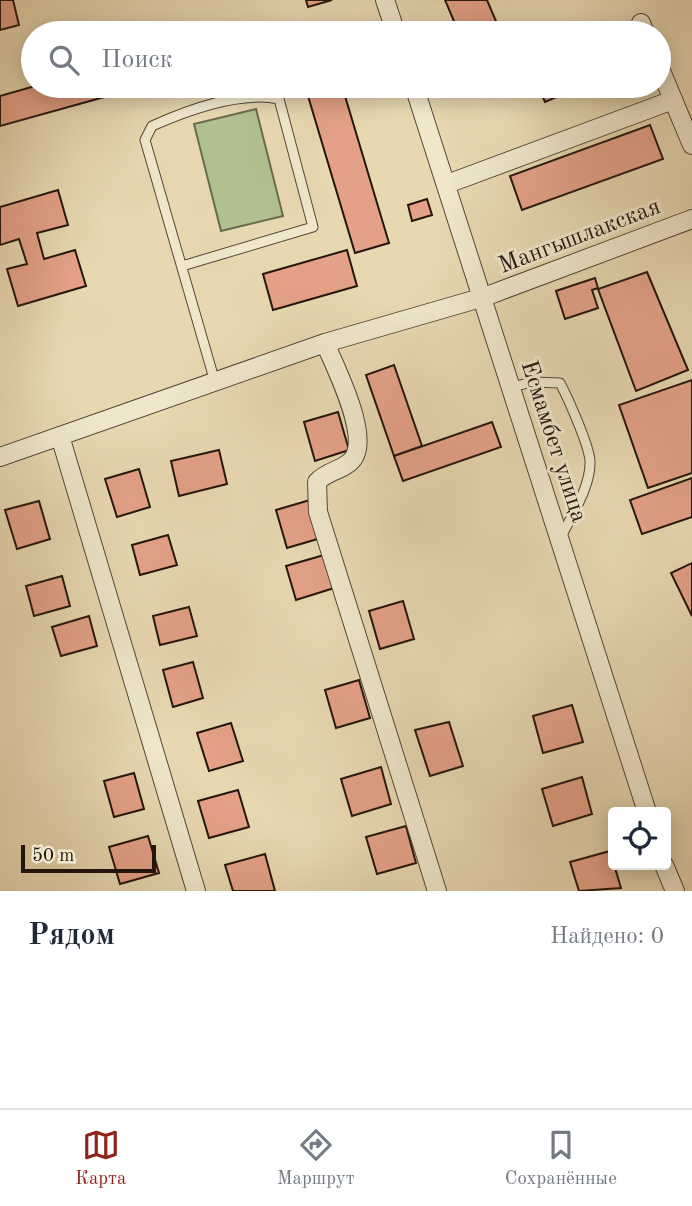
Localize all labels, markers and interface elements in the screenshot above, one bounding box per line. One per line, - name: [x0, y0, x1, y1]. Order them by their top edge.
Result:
- search box: [21, 21, 671, 98]
- icon: search: [45, 41, 83, 79]
- text: Поиск: [101, 47, 173, 73]
- street label: Мангышлакская: [495, 195, 664, 279]
- street label: Есмамбет улица: [516, 358, 591, 526]
- map controls: [608, 807, 671, 870]
- button: locate: [608, 807, 671, 870]
- scale bar: [21, 842, 156, 874]
- text: 50 m: [32, 847, 74, 866]
- text: Рядом: [28, 921, 115, 951]
- text: Найдено: 0: [550, 925, 664, 948]
- tab: Карта: [75, 1126, 126, 1191]
- tab: Маршрут: [277, 1126, 355, 1191]
- tab: Сохранённые: [505, 1126, 617, 1191]

